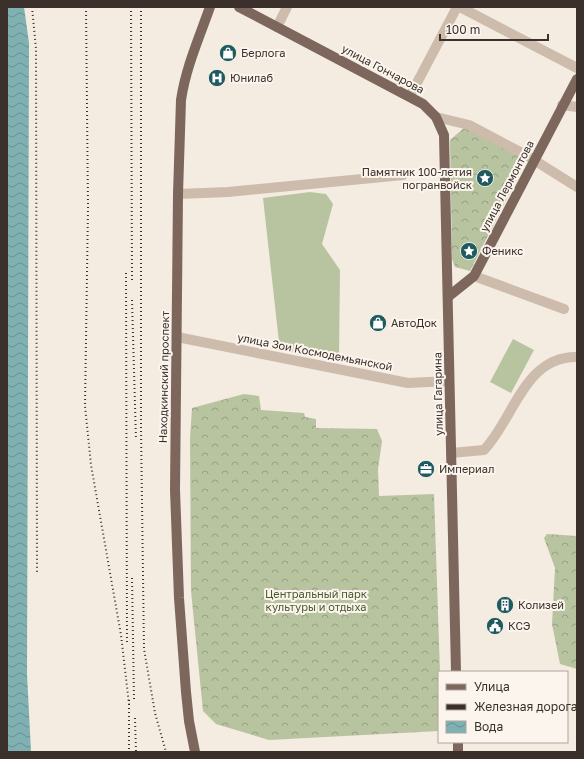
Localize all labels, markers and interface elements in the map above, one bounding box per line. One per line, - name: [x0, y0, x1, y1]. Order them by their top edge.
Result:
- scale bar: [440, 16, 548, 42]
- text: 100 m: [446, 22, 480, 37]
- street label: улица Гончарова: [340, 41, 427, 96]
- shop icon: Берлога: [218, 43, 238, 63]
- place label: Берлога: [241, 46, 285, 59]
- hospital icon: Юнилаб: [207, 68, 227, 88]
- place label: Юнилаб: [230, 71, 274, 84]
- street label: улица Лермонтова: [477, 138, 536, 234]
- place label: Памятник 100-летия погранвойск: [362, 165, 473, 191]
- place icon: Памятник 100-летия погранвойск: [475, 168, 495, 188]
- place icon: Феникс: [459, 241, 479, 261]
- place label: Феникс: [482, 244, 523, 257]
- street label: Находкинский проспект: [156, 310, 171, 443]
- shop icon: АвтоДок: [368, 313, 388, 333]
- place label: АвтоДок: [391, 316, 438, 329]
- street label: улица Зои Космодемьянской: [236, 330, 394, 373]
- street label: улица Гагарина: [430, 352, 445, 436]
- office icon: Империал: [416, 459, 436, 479]
- place label: Империал: [439, 462, 494, 475]
- park label: Центральный парк культуры и отдыха: [265, 587, 368, 613]
- building icon: Колизей: [495, 595, 515, 615]
- place label: Колизей: [518, 598, 564, 611]
- public building icon: КСЭ: [485, 616, 505, 636]
- place label: КСЭ: [508, 619, 530, 632]
- legend: [438, 671, 568, 743]
- text: Улица: [474, 679, 510, 694]
- text: Железная дорога: [474, 699, 577, 714]
- text: Вода: [474, 719, 503, 734]

